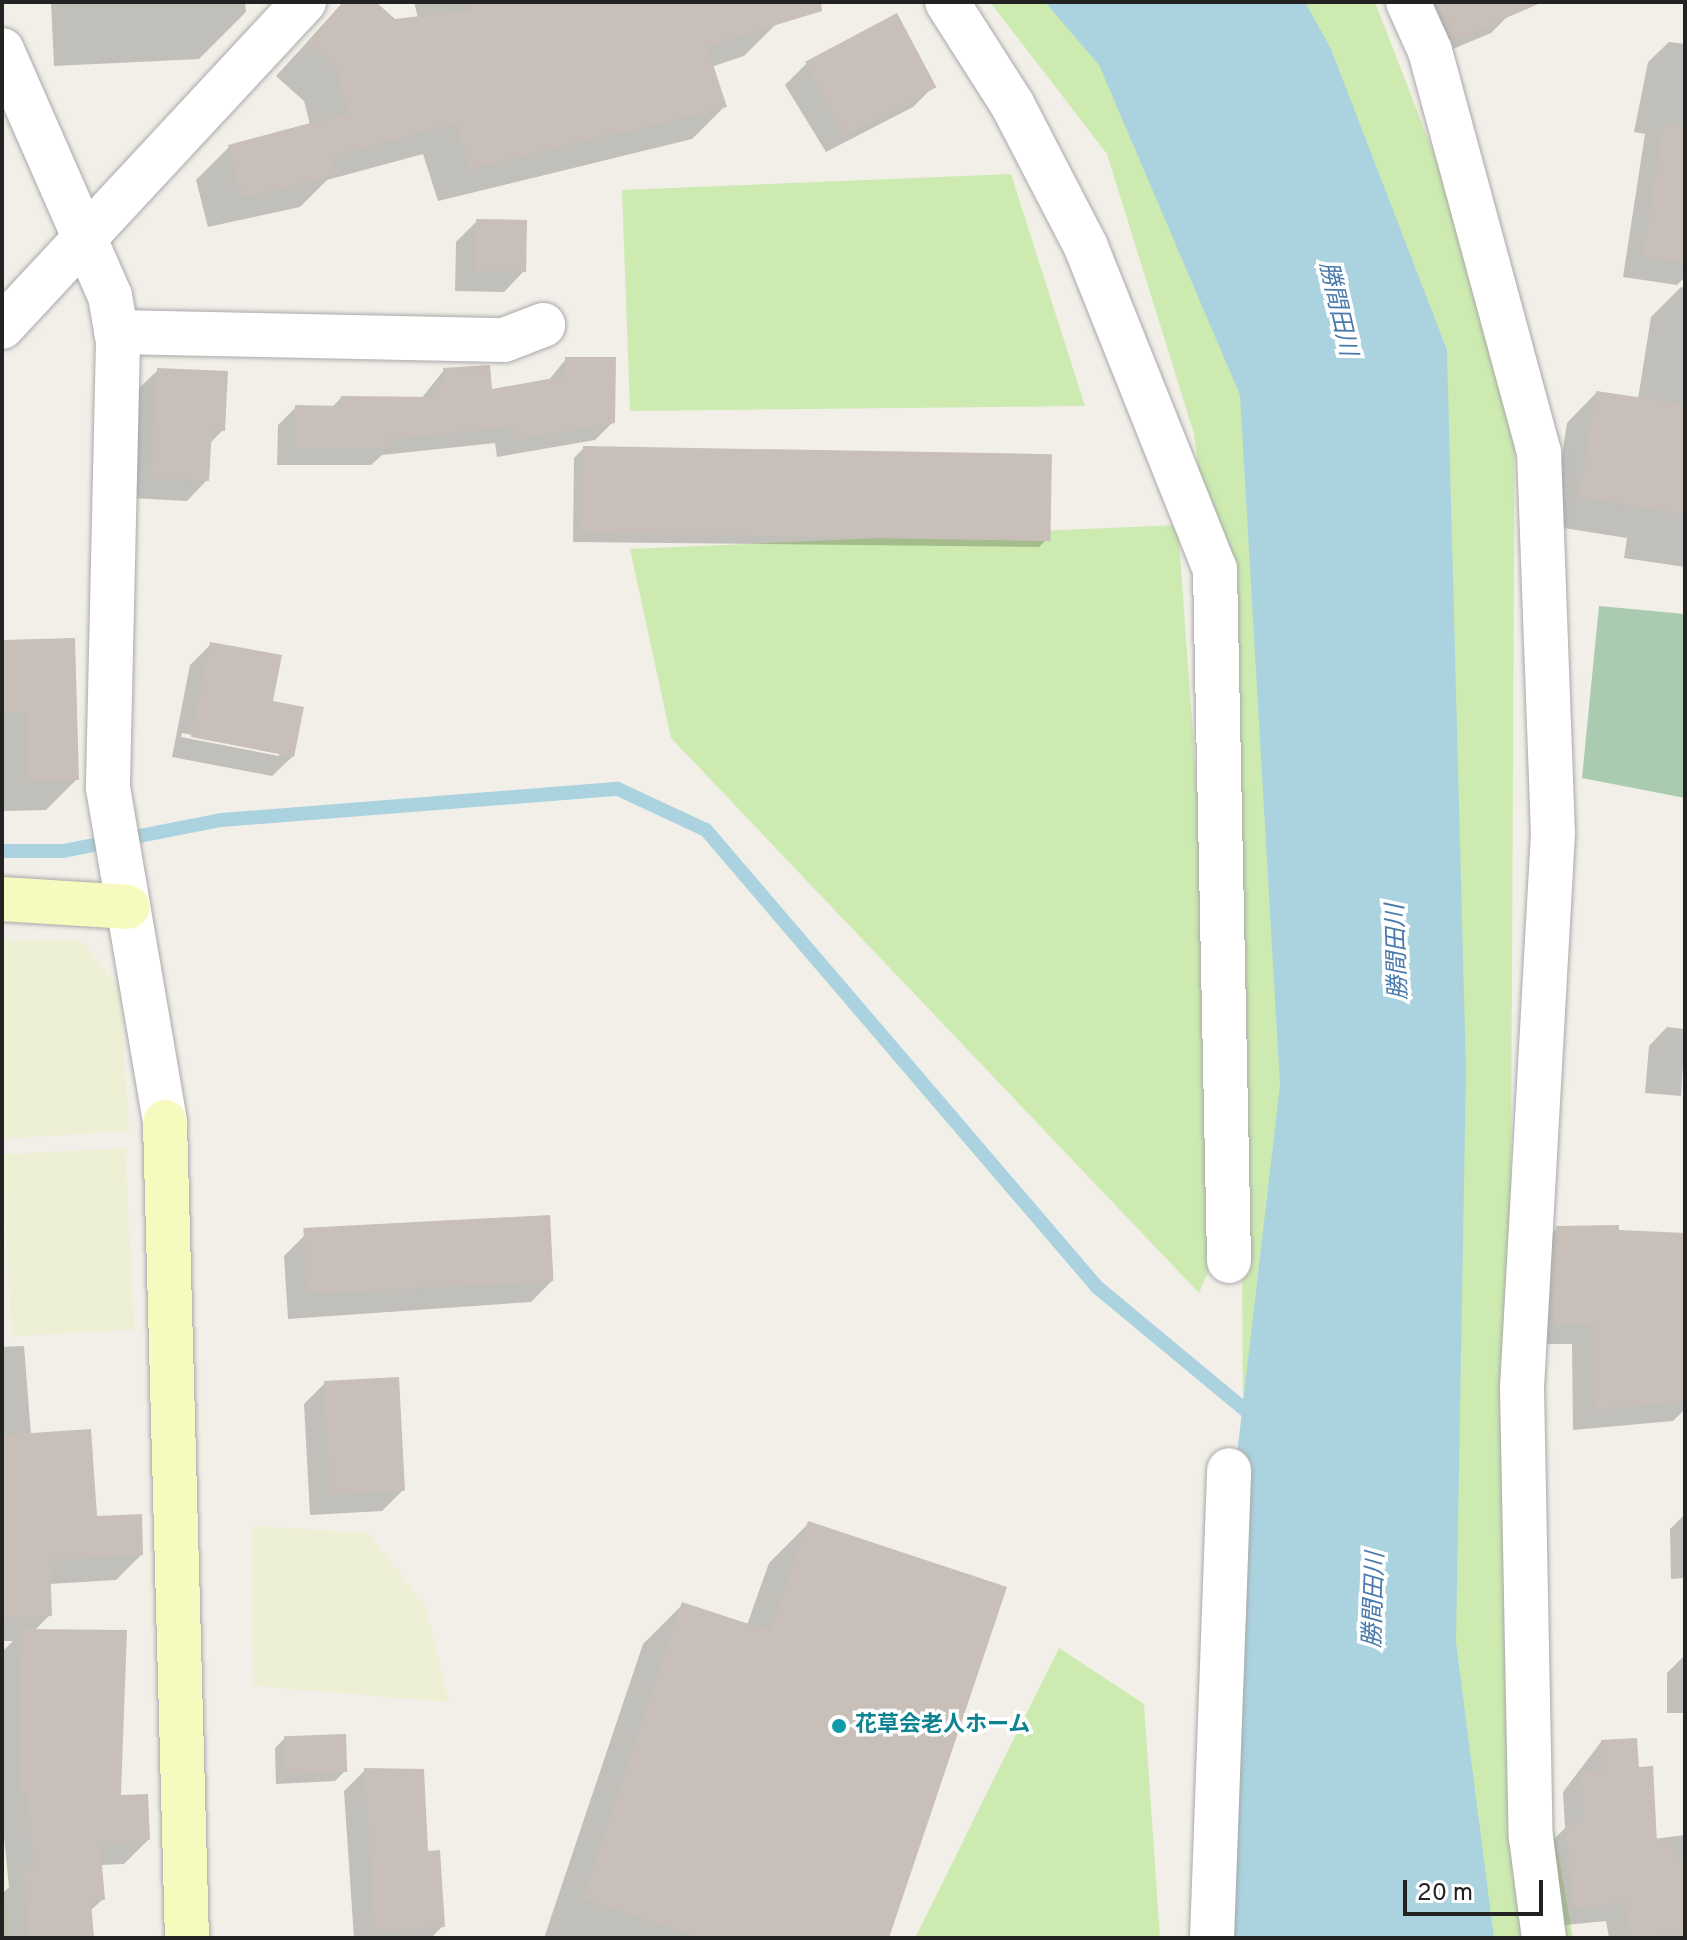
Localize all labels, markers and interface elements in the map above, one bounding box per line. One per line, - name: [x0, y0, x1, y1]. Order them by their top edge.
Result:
- water label: 勝間田川: [1311, 259, 1361, 359]
- water label: 勝間田川: [1383, 904, 1415, 1000]
- water label: 勝間田川: [1360, 1552, 1392, 1648]
- place label: 花草会老人ホーム: [855, 1713, 1031, 1739]
- marker: 花草会老人ホーム: [830, 1717, 848, 1735]
- scale bar: [1407, 1864, 1547, 1914]
- text: 20 m: [1417, 1879, 1473, 1909]

